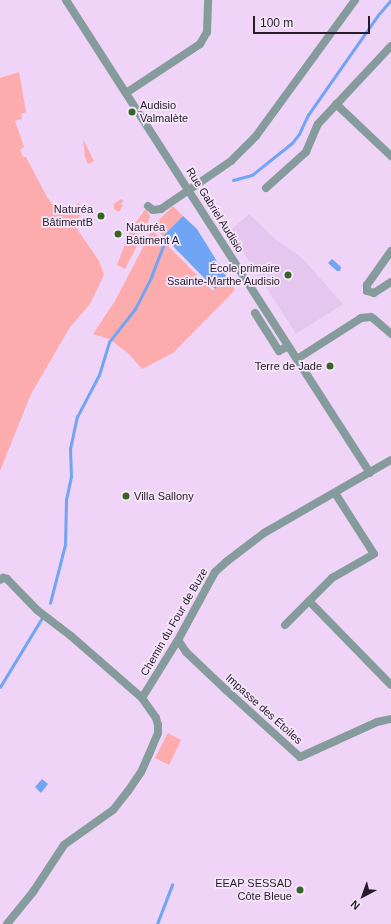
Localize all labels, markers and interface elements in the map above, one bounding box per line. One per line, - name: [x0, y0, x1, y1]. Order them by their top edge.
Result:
- scale bar: [255, 8, 372, 34]
- text: 100 m: [260, 16, 293, 30]
- place label: Audisio Valmalète: [140, 99, 188, 125]
- marker: Audisio Valmalète: [127, 107, 137, 117]
- street label: Rue Gabriel Audisio: [183, 165, 247, 255]
- place label: Naturéa BâtimentB: [42, 203, 93, 229]
- marker: Naturéa BâtimentB: [96, 211, 106, 221]
- place label: Naturéa Bâtiment A: [126, 221, 180, 247]
- marker: Naturéa Bâtiment A: [113, 229, 123, 239]
- place label: École primaire Ssainte-Marthe Audisio: [166, 262, 280, 288]
- marker: École primaire Ssainte-Marthe Audisio: [283, 270, 293, 280]
- place label: Terre de Jade: [255, 359, 322, 373]
- marker: Terre de Jade: [325, 361, 335, 371]
- place label: Villa Sallony: [134, 489, 194, 503]
- marker: Villa Sallony: [121, 491, 131, 501]
- street label: Chemin du Four de Buze: [138, 566, 210, 678]
- street label: Impasse des Étoiles: [223, 671, 305, 747]
- north arrow: [343, 876, 383, 916]
- place label: EEAP SESSAD Côte Bleue: [215, 877, 292, 903]
- marker: EEAP SESSAD Côte Bleue: [295, 885, 305, 895]
- text: N: [348, 898, 362, 912]

